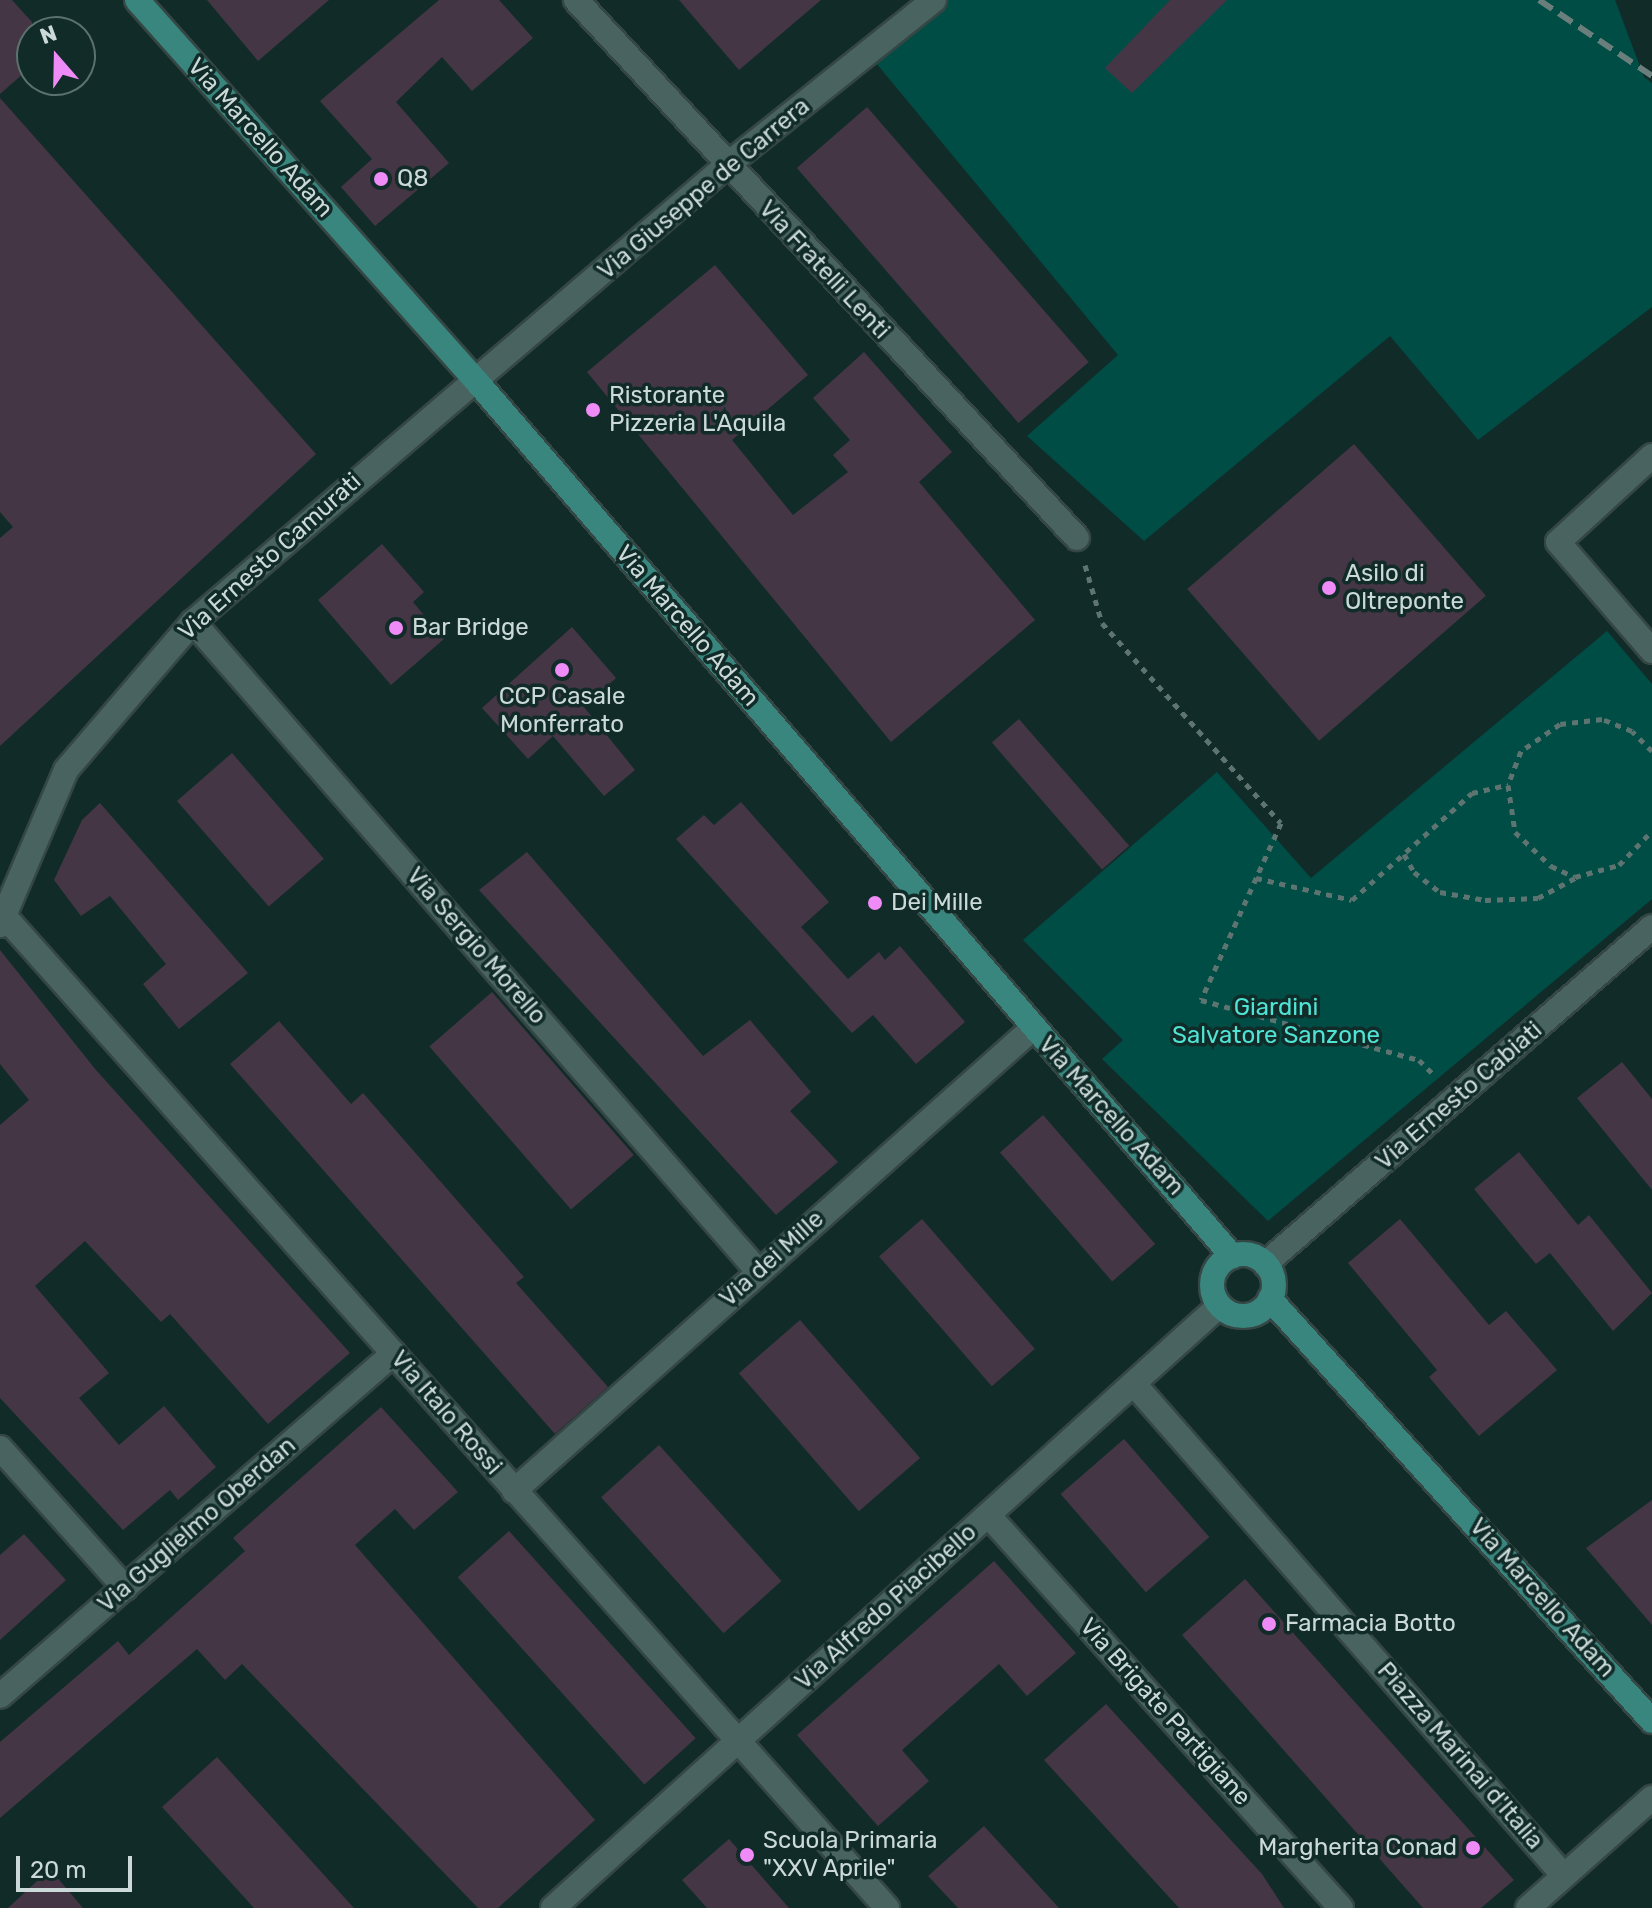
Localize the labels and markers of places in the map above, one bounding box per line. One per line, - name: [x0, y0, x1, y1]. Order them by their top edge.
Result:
- place label: Q8: [397, 165, 429, 193]
- marker: Q8: [372, 170, 390, 188]
- place label: Ristorante Pizzeria L'Aquila: [609, 382, 786, 438]
- marker: Ristorante Pizzeria L'Aquila: [584, 401, 602, 419]
- place label: Asilo di Oltreponte: [1345, 560, 1464, 616]
- marker: Asilo di Oltreponte: [1320, 579, 1338, 597]
- place label: Bar Bridge: [412, 614, 529, 642]
- marker: Bar Bridge: [387, 619, 405, 637]
- marker: CCP Casale Monferrato: [553, 661, 571, 679]
- place label: CCP Casale Monferrato: [498, 683, 626, 739]
- place label: Dei Mille: [891, 889, 983, 917]
- marker: Dei Mille: [866, 894, 884, 912]
- place label: Farmacia Botto: [1285, 1610, 1456, 1638]
- marker: Farmacia Botto: [1260, 1615, 1278, 1633]
- place label: Scuola Primaria "XXV Aprile": [763, 1827, 937, 1883]
- place label: Margherita Conad: [1258, 1834, 1457, 1862]
- marker: Margherita Conad: [1464, 1839, 1482, 1857]
- marker: Scuola Primaria "XXV Aprile": [738, 1846, 756, 1864]

